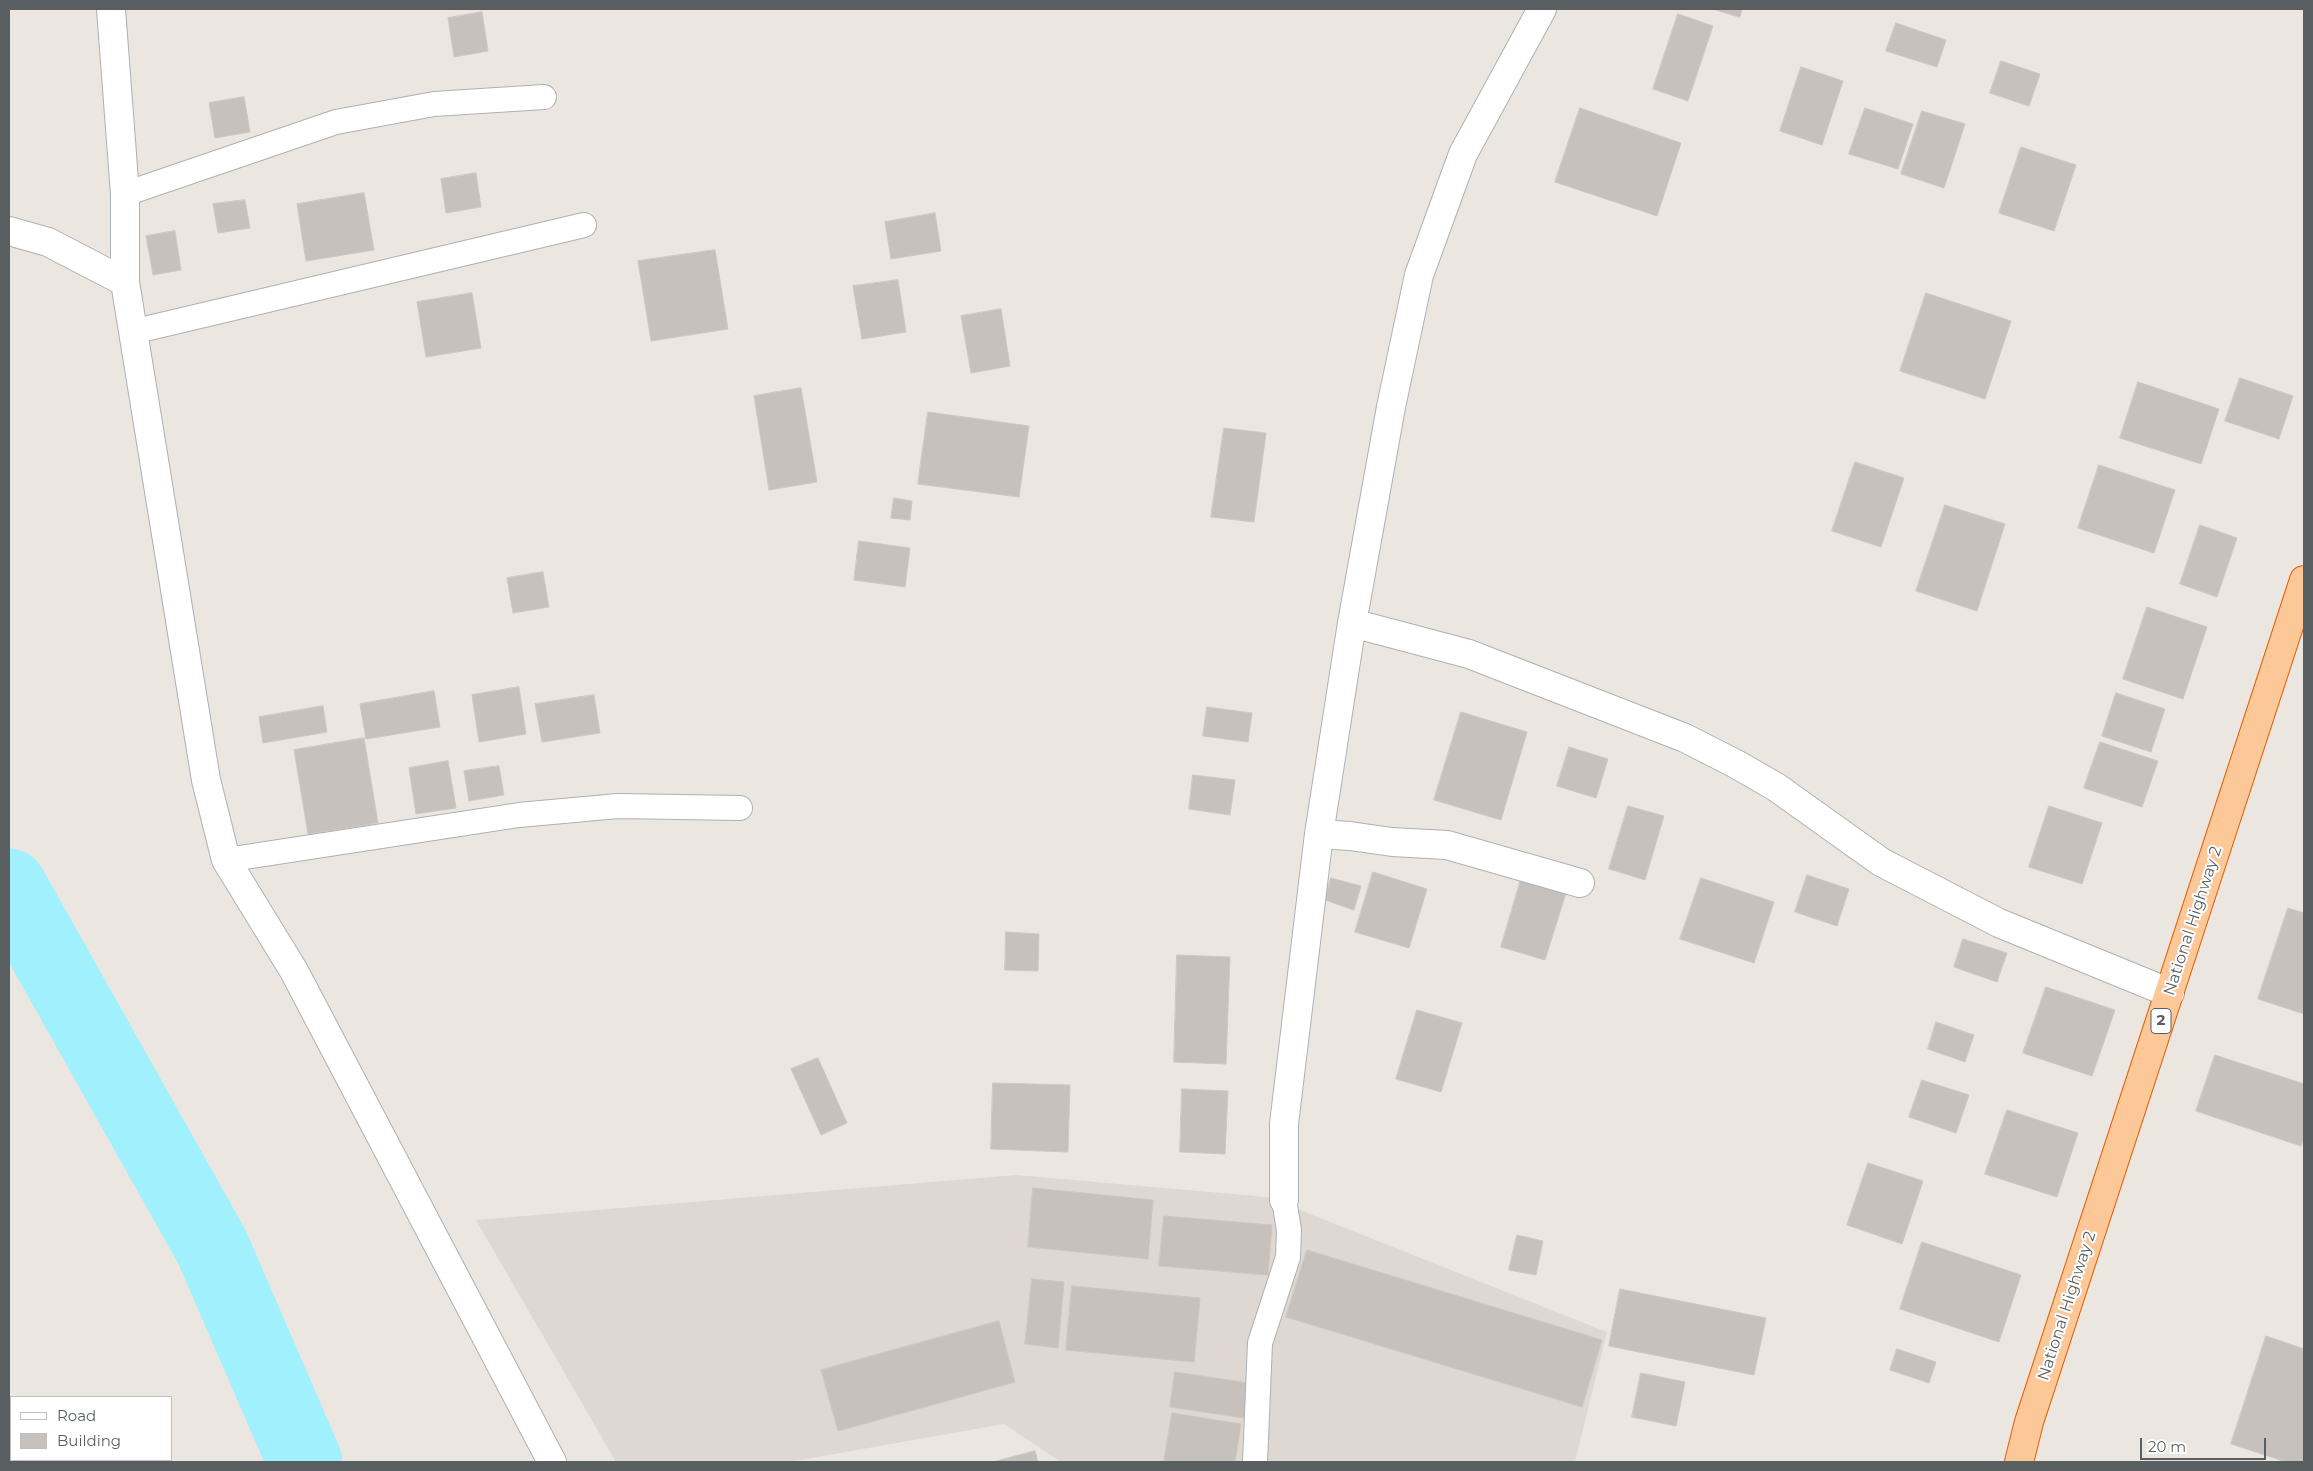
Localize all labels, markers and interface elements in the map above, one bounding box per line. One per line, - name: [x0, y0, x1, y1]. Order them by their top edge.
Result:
- street label: National Highway 2: [2160, 844, 2226, 998]
- road number: 2: [2151, 1008, 2171, 1034]
- street label: National Highway 2: [2034, 1229, 2100, 1383]
- legend: [10, 1396, 172, 1461]
- text: Road: [57, 1406, 96, 1425]
- scale bar: [2143, 1428, 2269, 1460]
- text: Building: [57, 1431, 121, 1450]
- text: 20 m: [2148, 1437, 2186, 1456]

